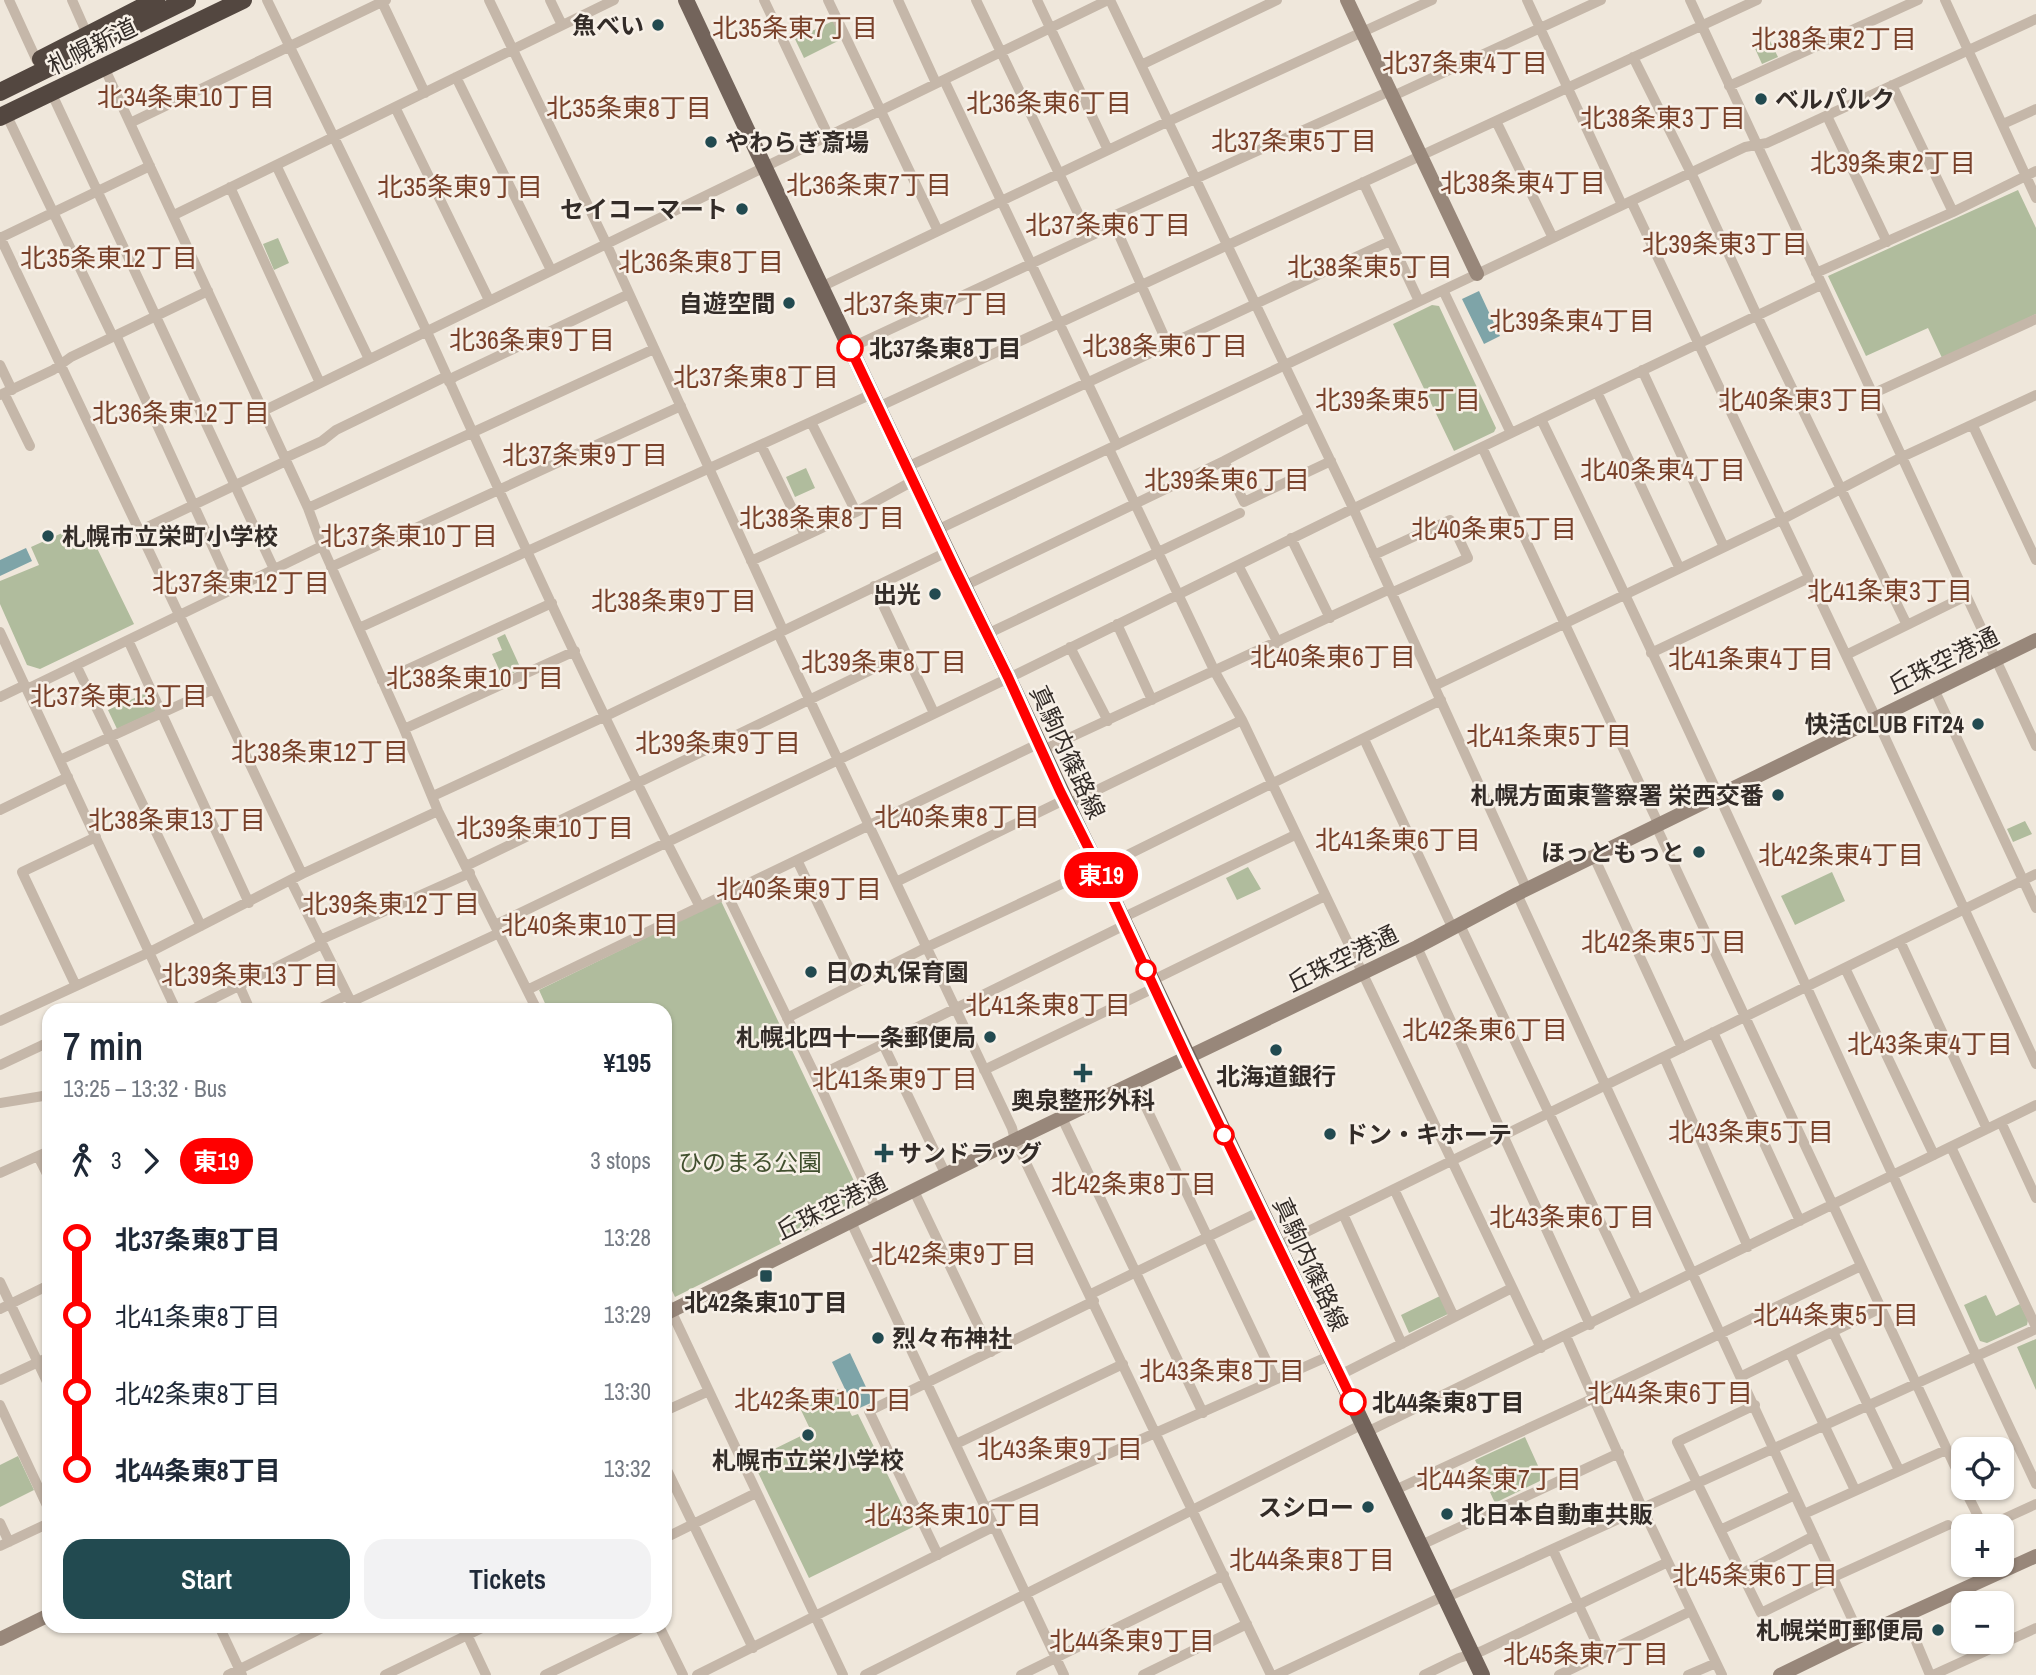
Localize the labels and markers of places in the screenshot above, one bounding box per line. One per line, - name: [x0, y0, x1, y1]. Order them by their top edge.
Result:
- place label: 魚べい: [572, 9, 644, 41]
- marker: 魚べい: [650, 17, 666, 33]
- place label: ベルパルク: [1775, 83, 1895, 115]
- marker: ベルパルク: [1753, 91, 1769, 107]
- place label: やわらぎ斎場: [725, 126, 869, 158]
- marker: やわらぎ斎場: [703, 134, 719, 150]
- place label: セイコーマート: [560, 193, 728, 225]
- marker: セイコーマート: [734, 201, 750, 217]
- place label: 自遊空間: [679, 287, 775, 319]
- marker: 自遊空間: [781, 295, 797, 311]
- place label: 北37条東8丁目: [869, 332, 1022, 364]
- marker: 北37条東8丁目: [837, 335, 863, 361]
- place label: 札幌市立栄町小学校: [62, 520, 278, 552]
- marker: 札幌市立栄町小学校: [40, 528, 56, 544]
- place label: 出光: [873, 578, 921, 610]
- marker: 出光: [927, 586, 943, 602]
- place label: 快活CLUB FiT24: [1804, 708, 1964, 740]
- marker: 快活CLUB FiT24: [1970, 716, 1986, 732]
- place label: 札幌方面東警察署 栄西交番: [1471, 779, 1764, 811]
- marker: 札幌方面東警察署 栄西交番: [1770, 787, 1786, 803]
- place label: ほっともっと: [1541, 836, 1685, 868]
- marker: ほっともっと: [1691, 844, 1707, 860]
- place label: 日の丸保育園: [825, 956, 969, 988]
- unlabelled marker: [1136, 960, 1156, 980]
- marker: 日の丸保育園: [803, 964, 819, 980]
- place label: 札幌北四十一条郵便局: [736, 1021, 976, 1053]
- marker: 札幌北四十一条郵便局: [982, 1029, 998, 1045]
- marker: 北海道銀行: [1268, 1042, 1284, 1058]
- place label: 北海道銀行: [1216, 1060, 1336, 1092]
- marker: 奥泉整形外科: [1073, 1063, 1093, 1083]
- place label: 奥泉整形外科: [1011, 1084, 1155, 1116]
- place label: ドン・キホーテ: [1344, 1118, 1512, 1150]
- unlabelled marker: [1214, 1125, 1234, 1145]
- marker: ドン・キホーテ: [1322, 1126, 1338, 1142]
- place label: サンドラッグ: [898, 1137, 1042, 1169]
- marker: サンドラッグ: [876, 1145, 892, 1161]
- marker: 北42条東10丁目: [758, 1268, 774, 1284]
- place label: 北42条東10丁目: [684, 1286, 848, 1318]
- place label: 烈々布神社: [892, 1322, 1012, 1354]
- marker: 烈々布神社: [870, 1330, 886, 1346]
- place label: 北44条東8丁目: [1372, 1386, 1525, 1418]
- marker: 北44条東8丁目: [1340, 1389, 1366, 1415]
- marker: 札幌市立栄小学校: [800, 1427, 816, 1443]
- place label: 札幌市立栄小学校: [712, 1444, 904, 1476]
- place label: スシロー: [1258, 1491, 1354, 1523]
- place label: 北日本自動車共販: [1461, 1498, 1653, 1530]
- marker: スシロー: [1360, 1499, 1376, 1515]
- marker: 北日本自動車共販: [1439, 1506, 1455, 1522]
- place label: 札幌栄町郵便局: [1756, 1614, 1924, 1646]
- marker: 札幌栄町郵便局: [1930, 1622, 1946, 1638]

